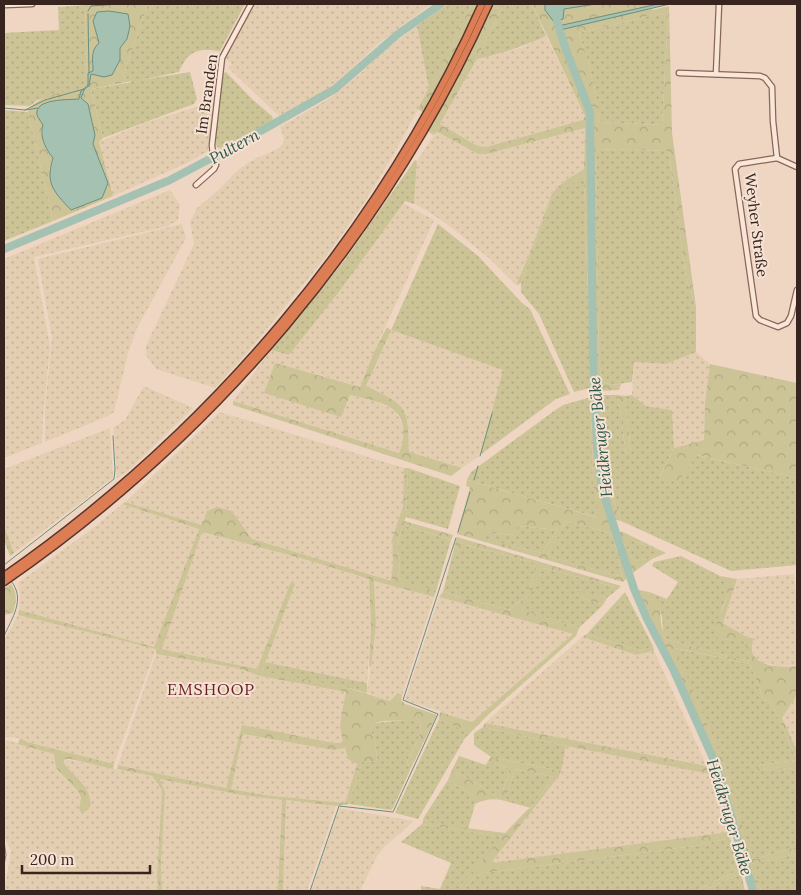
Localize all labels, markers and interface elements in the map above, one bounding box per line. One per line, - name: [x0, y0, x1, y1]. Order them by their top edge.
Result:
- street label: Im Branden: [191, 53, 222, 135]
- water label: Pultern: [205, 124, 263, 168]
- street label: Weyher Straße: [741, 172, 772, 278]
- water label: Heidkruger Bäke: [584, 376, 616, 498]
- district label: EMSHOOP: [167, 679, 255, 699]
- water label: Heidkruger Bäke: [703, 756, 757, 878]
- scale bar: [22, 842, 150, 874]
- text: 200 m: [30, 850, 74, 869]

